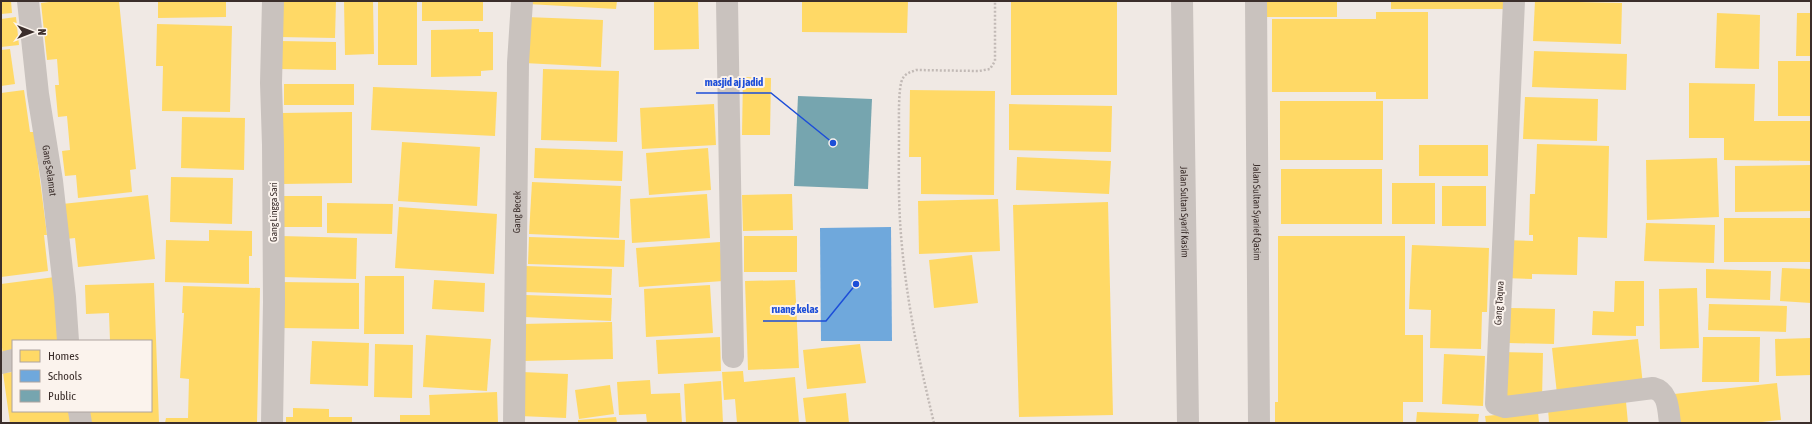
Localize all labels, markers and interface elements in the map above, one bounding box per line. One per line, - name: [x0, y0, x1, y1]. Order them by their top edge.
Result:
- north arrow: [12, 12, 52, 52]
- text: N: [36, 29, 48, 35]
- callout: masjid aj jadid: [696, 70, 771, 93]
- text: masjid aj jadid: [705, 76, 763, 88]
- street label: Gang Selamat: [41, 144, 59, 197]
- street label: Jalan Sultan Syarief Qasim: [1252, 163, 1263, 261]
- street label: Jalan Sultan Syarif Kasim: [1179, 166, 1191, 258]
- street label: Gang Lingga Sari: [268, 182, 279, 242]
- street label: Gang Becek: [511, 190, 522, 233]
- street label: Gang Taqwa: [1492, 280, 1506, 325]
- callout: ruang kelas: [763, 298, 826, 321]
- text: ruang kelas: [772, 303, 818, 315]
- legend: [12, 340, 152, 412]
- text: Homes: [48, 349, 79, 363]
- text: Schools: [48, 369, 82, 383]
- text: Public: [48, 389, 76, 403]

